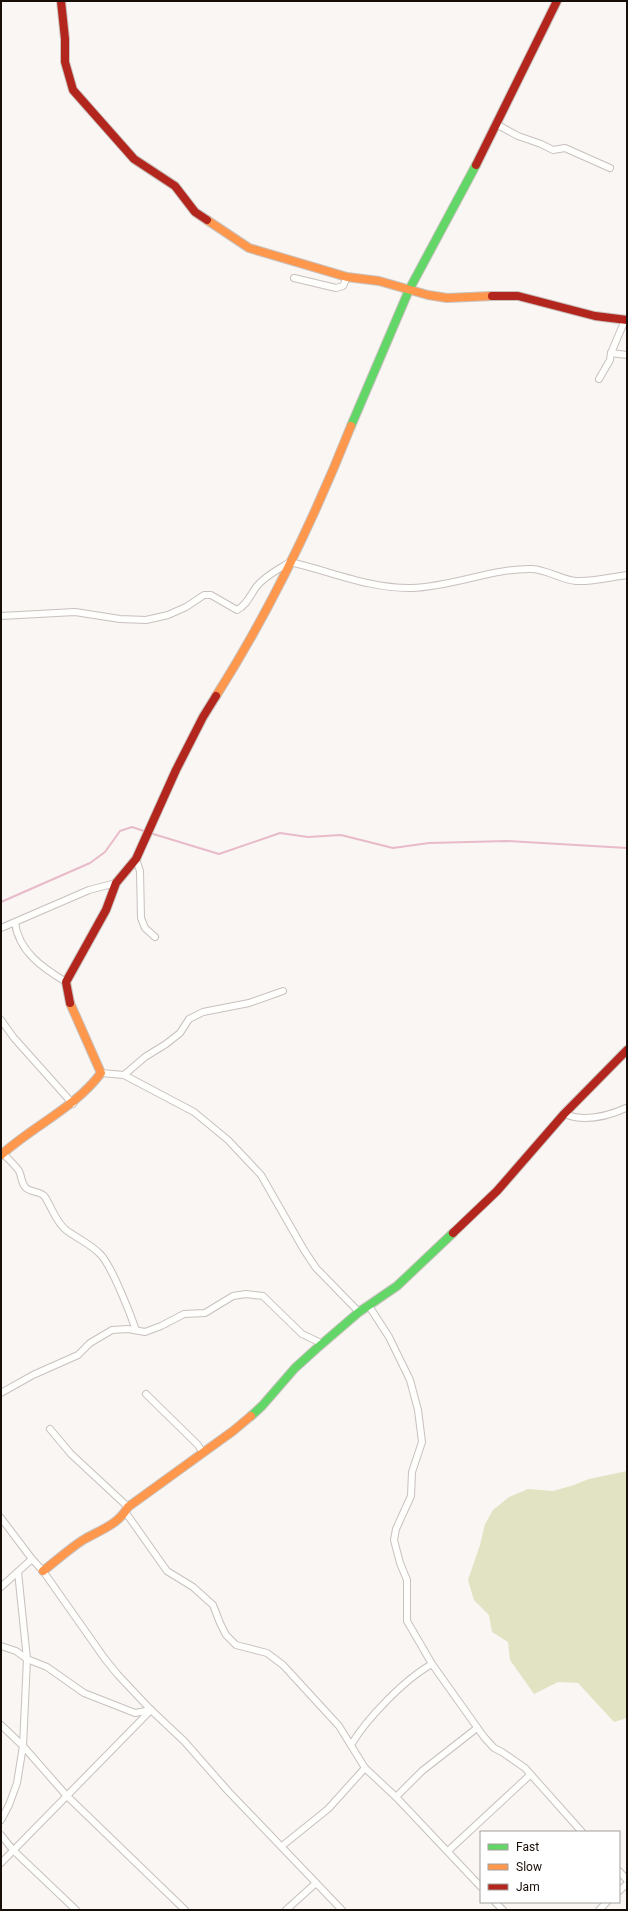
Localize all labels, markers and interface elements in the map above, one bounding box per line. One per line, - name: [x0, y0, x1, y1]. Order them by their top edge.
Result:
- legend: [480, 1831, 620, 1903]
- text: Fast: [516, 1840, 539, 1854]
- text: Slow: [516, 1860, 542, 1874]
- text: Jam: [516, 1880, 540, 1894]

